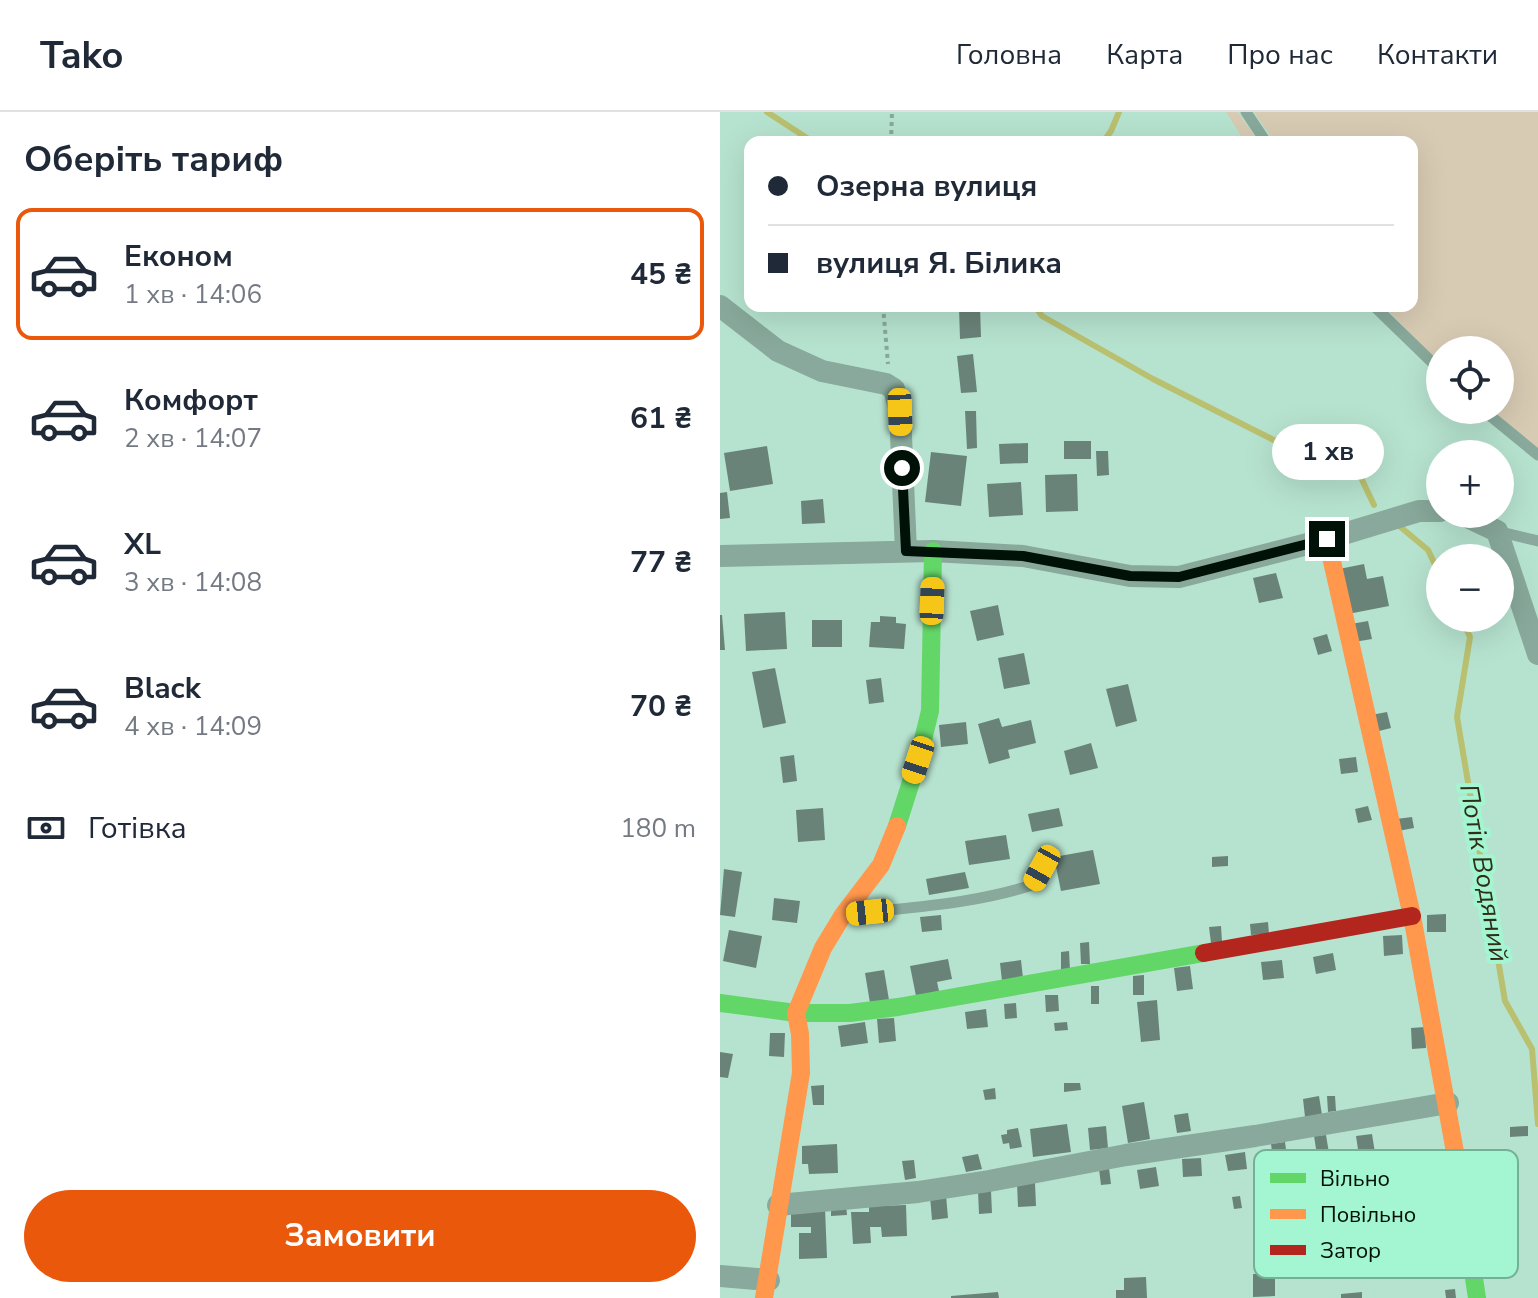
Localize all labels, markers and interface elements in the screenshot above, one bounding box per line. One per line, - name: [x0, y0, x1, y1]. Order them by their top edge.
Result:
- text: Tako: [40, 30, 123, 81]
- text: Головна: [956, 36, 1062, 74]
- text: Карта: [1106, 36, 1183, 74]
- text: Про нас: [1227, 36, 1333, 74]
- text: Контакти: [1377, 36, 1498, 74]
- text: Оберіть тариф: [24, 135, 283, 184]
- text: Озерна вулиця: [816, 166, 1037, 207]
- text: Економ: [124, 236, 233, 277]
- icon: car: [28, 238, 100, 310]
- text: вулиця Я. Білика: [816, 243, 1062, 284]
- text: 45 ₴: [630, 254, 692, 295]
- text: 1 хв · 14:06: [124, 277, 262, 312]
- map controls: [1426, 336, 1514, 632]
- button: locate: [1426, 336, 1514, 424]
- text: Комфорт: [124, 380, 258, 421]
- icon: car: [28, 382, 100, 454]
- car: [887, 388, 913, 436]
- text: 61 ₴: [630, 398, 692, 439]
- text: 2 хв · 14:07: [124, 421, 262, 456]
- callout: 1 хв: [1271, 423, 1383, 479]
- text: 1 хв: [1302, 434, 1354, 469]
- button: +: [1426, 440, 1514, 528]
- route start: [884, 450, 920, 486]
- route end: [1309, 521, 1345, 557]
- text: XL: [124, 524, 161, 565]
- icon: car: [28, 526, 100, 598]
- text: 77 ₴: [630, 542, 692, 583]
- button: −: [1426, 544, 1514, 632]
- text: 3 хв · 14:08: [124, 565, 262, 600]
- car: [919, 577, 945, 625]
- text: Black: [124, 668, 201, 709]
- icon: car: [28, 670, 100, 742]
- text: 70 ₴: [630, 686, 692, 727]
- text: 4 хв · 14:09: [124, 709, 262, 744]
- car: [899, 733, 937, 787]
- water label: Потік Водяний: [1451, 781, 1517, 965]
- icon: cash: [24, 806, 68, 850]
- text: Готівка: [88, 808, 187, 849]
- text: 180 m: [620, 811, 696, 846]
- car: [1020, 841, 1064, 895]
- car: [845, 898, 895, 926]
- legend: [1254, 1150, 1518, 1278]
- text: Вільно: [1320, 1164, 1390, 1194]
- button: Замовити: [24, 1190, 696, 1282]
- text: Повільно: [1320, 1200, 1416, 1230]
- text: Затор: [1320, 1236, 1381, 1266]

